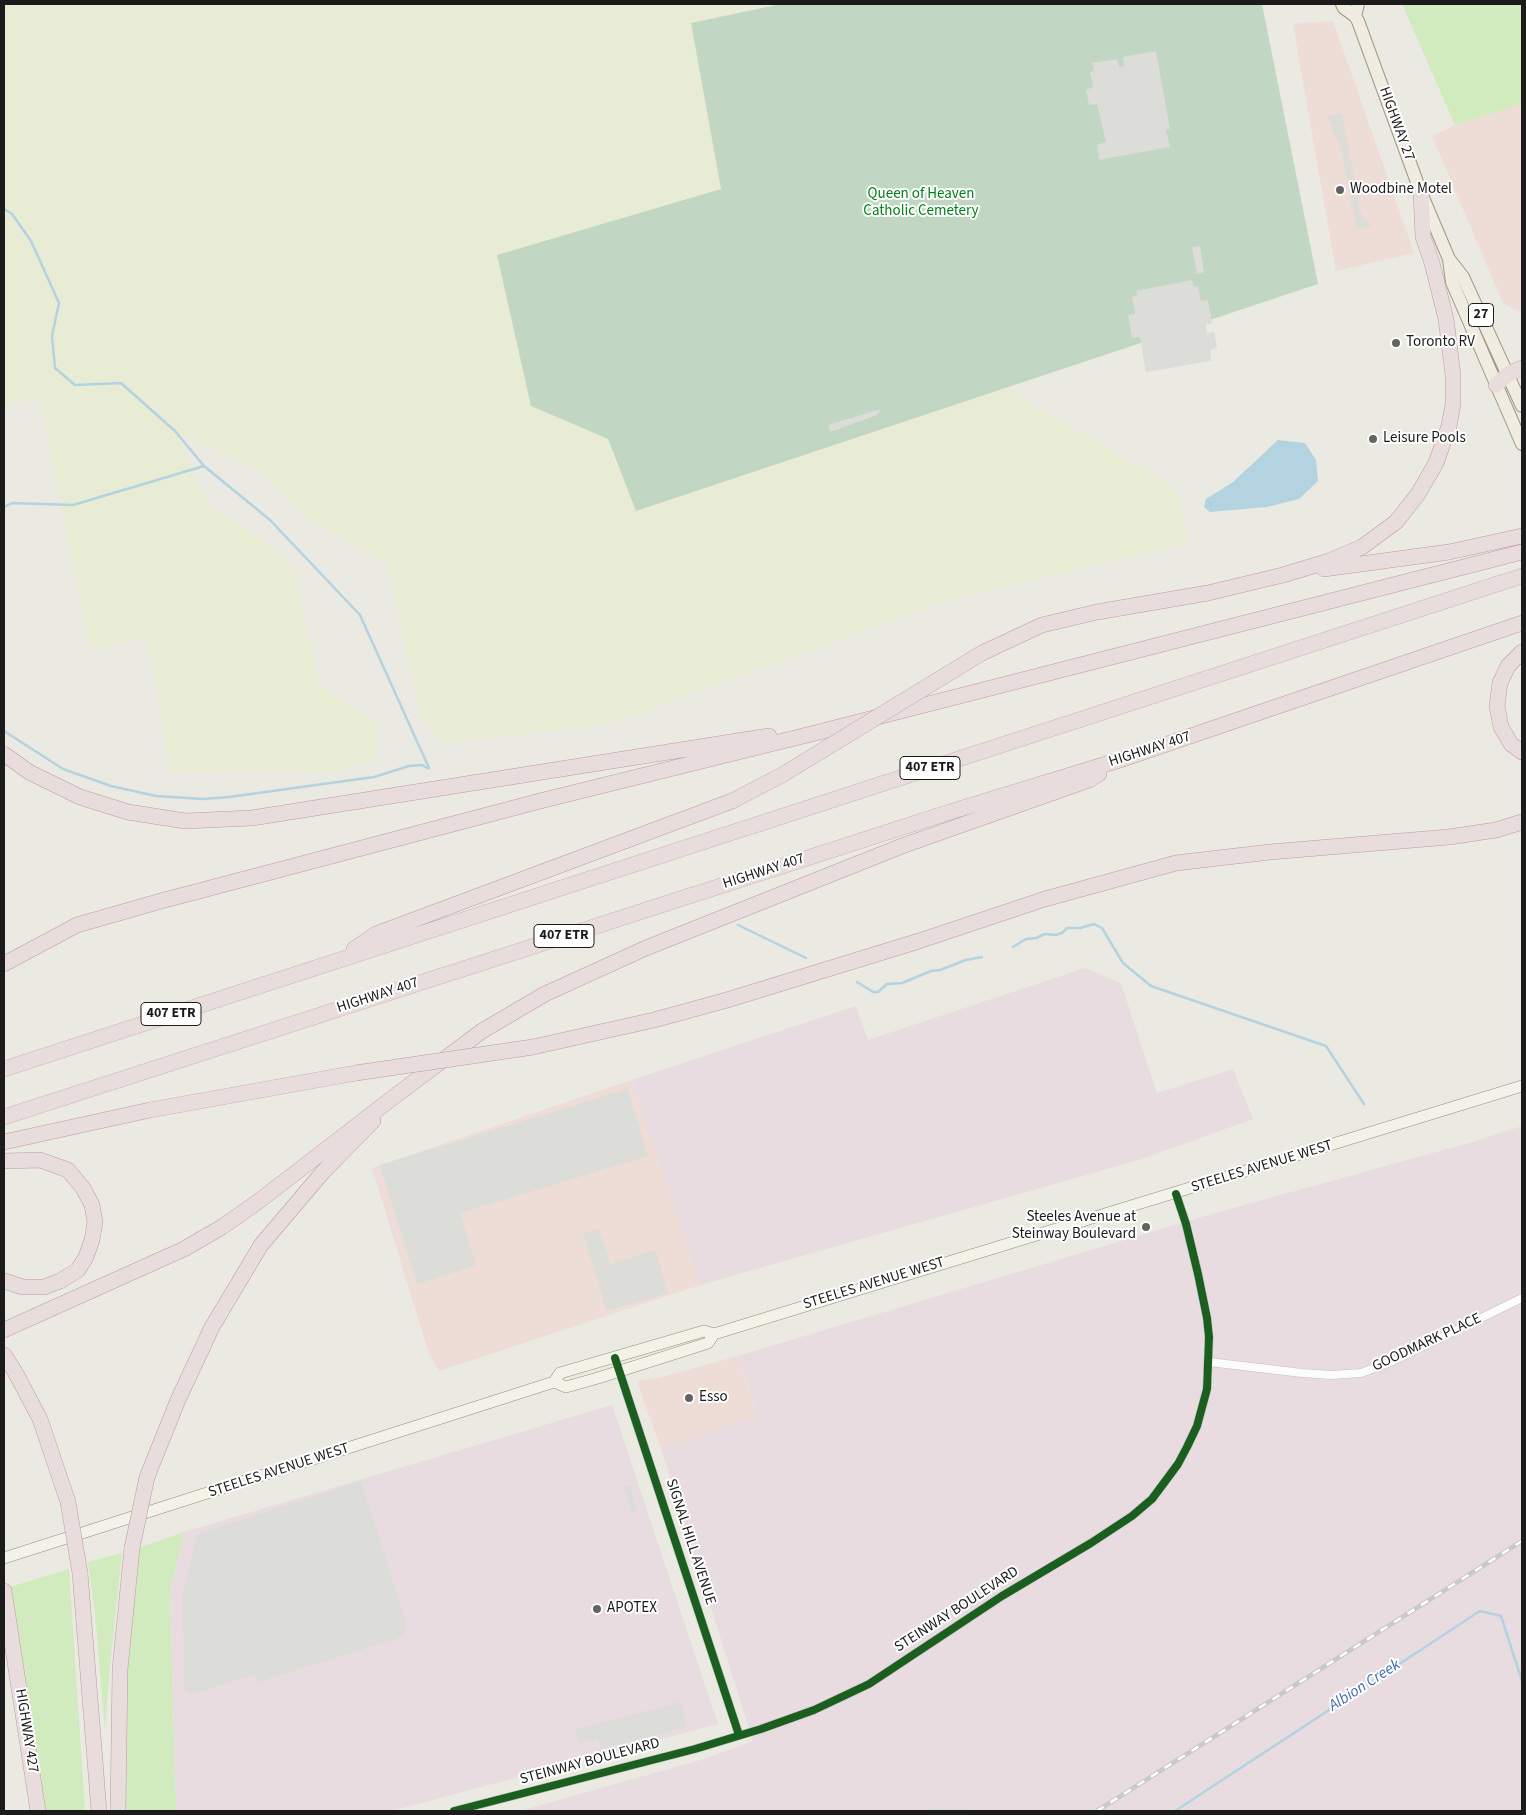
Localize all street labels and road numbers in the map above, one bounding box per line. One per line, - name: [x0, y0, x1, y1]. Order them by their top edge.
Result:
- street label: HIGHWAY 27: [1374, 84, 1418, 164]
- road number: 27: [1468, 304, 1494, 326]
- street label: HIGHWAY 407: [1107, 728, 1193, 772]
- road number: 407 ETR: [900, 756, 960, 780]
- street label: HIGHWAY 407: [721, 850, 807, 894]
- road number: 407 ETR: [534, 924, 594, 948]
- street label: HIGHWAY 407: [335, 974, 421, 1018]
- road number: 407 ETR: [141, 1002, 201, 1026]
- street label: STEELES AVENUE WEST: [1189, 1137, 1335, 1197]
- street label: STEELES AVENUE WEST: [801, 1254, 947, 1314]
- street label: GOODMARK PLACE: [1370, 1310, 1484, 1376]
- street label: STEELES AVENUE WEST: [206, 1440, 352, 1502]
- street label: SIGNAL HILL AVENUE: [661, 1477, 719, 1607]
- street label: STEINWAY BOULEVARD: [892, 1563, 1022, 1657]
- street label: HIGHWAY 427: [10, 1688, 42, 1774]
- street label: STEINWAY BOULEVARD: [518, 1735, 662, 1789]

